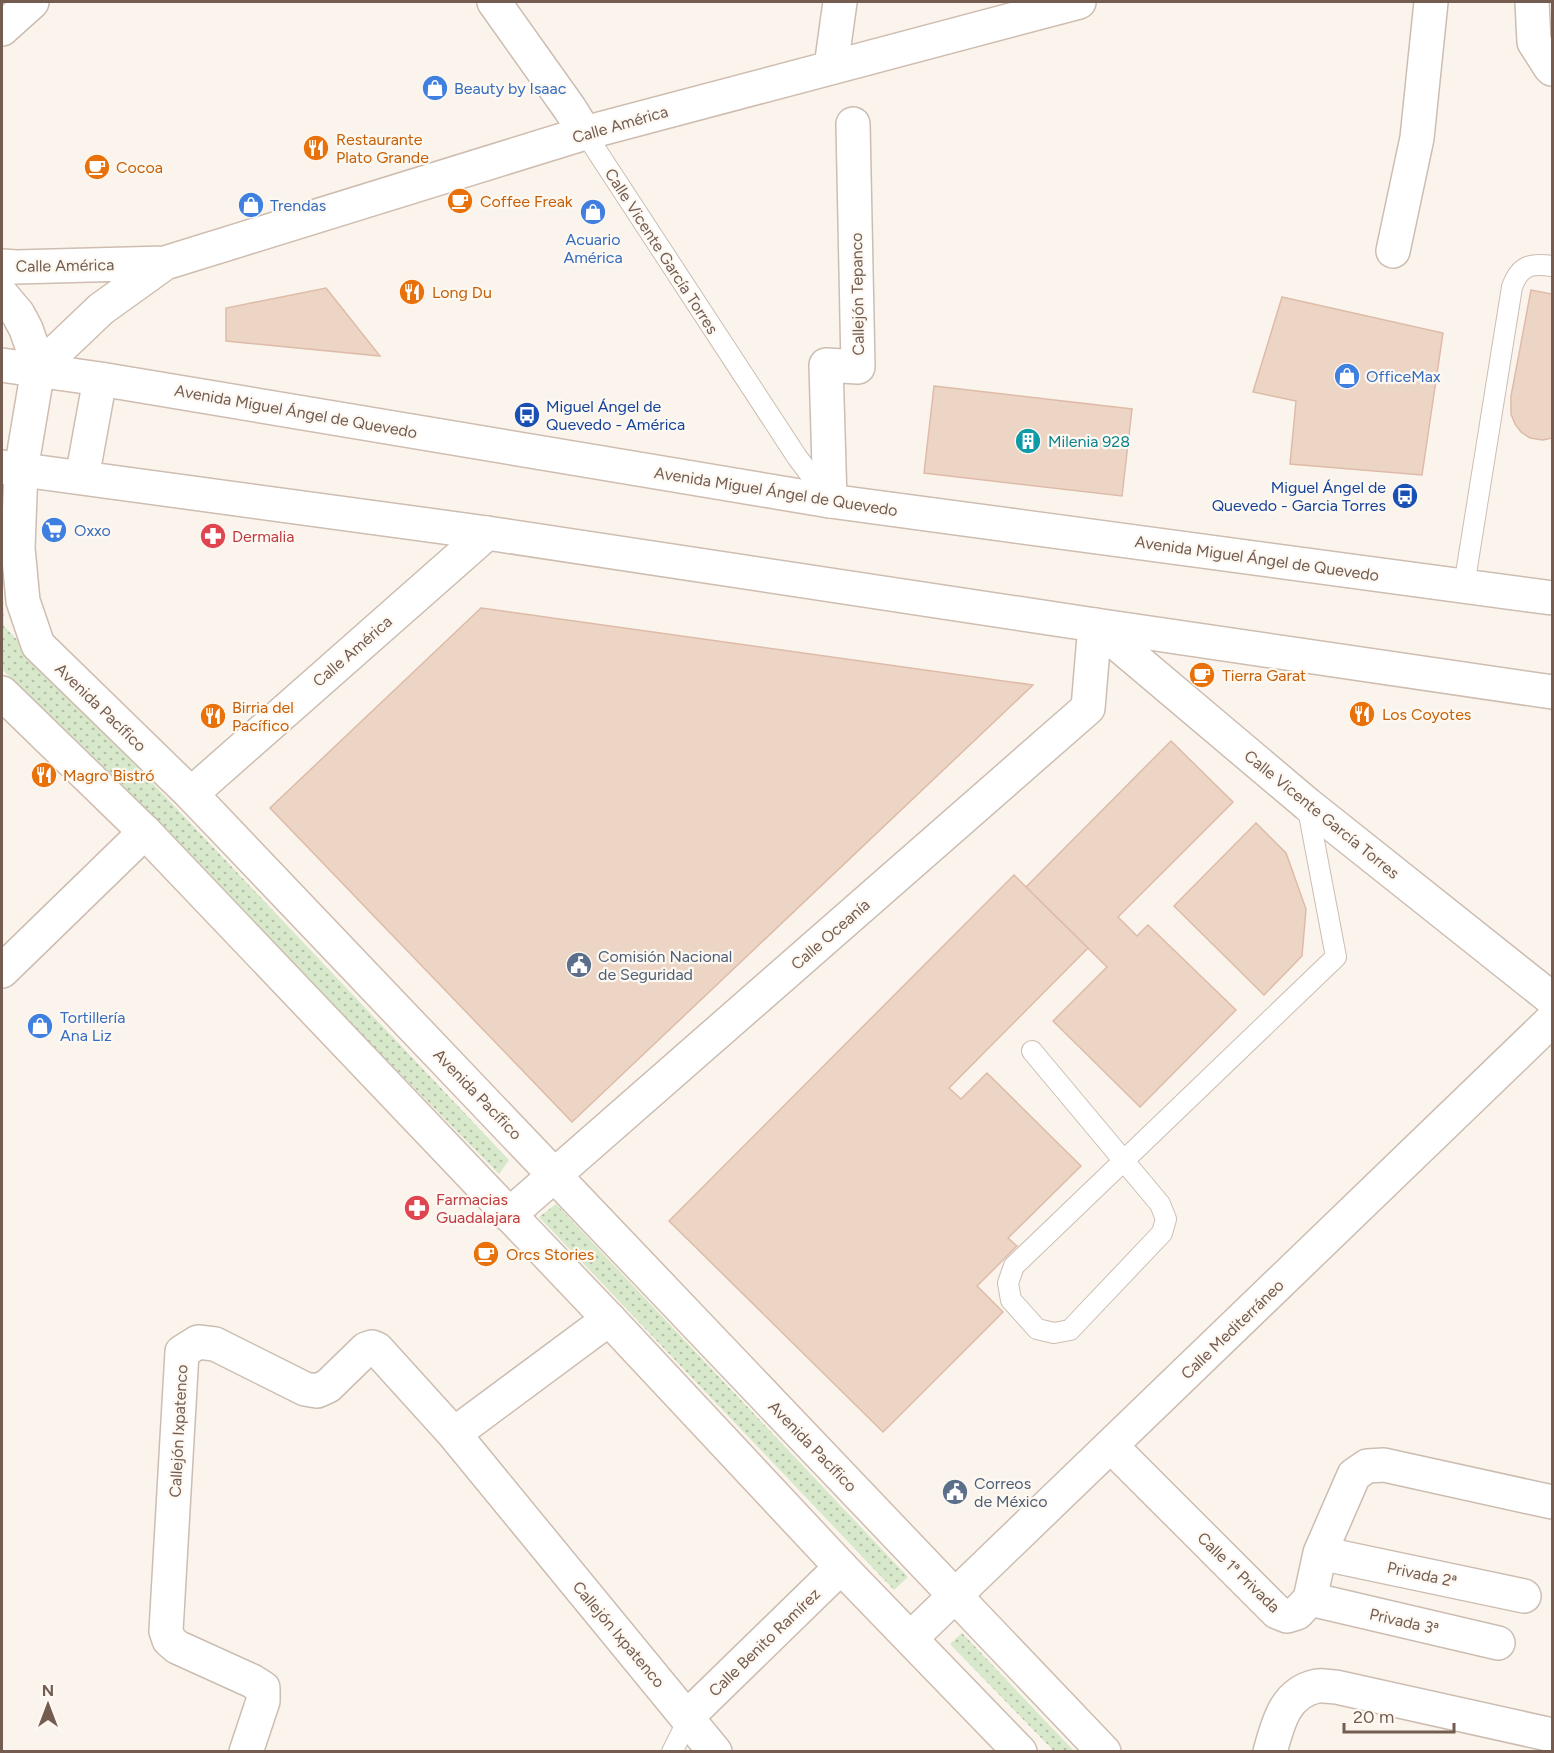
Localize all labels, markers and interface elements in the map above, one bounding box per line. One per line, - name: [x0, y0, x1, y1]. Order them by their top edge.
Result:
- shop icon: Beauty by Isaac: [420, 73, 450, 103]
- place label: Beauty by Isaac: [454, 79, 567, 98]
- street label: Calle América: [570, 102, 670, 147]
- place label: Restaurante Plato Grande: [336, 130, 429, 167]
- restaurant icon: Restaurante Plato Grande: [301, 133, 331, 163]
- cafe icon: Cocoa: [82, 152, 112, 182]
- place label: Cocoa: [116, 158, 163, 177]
- street label: Calle Vicente García Torres: [601, 165, 722, 338]
- cafe icon: Coffee Freak: [445, 186, 475, 216]
- shop icon: Trendas: [236, 190, 266, 220]
- place label: Coffee Freak: [480, 192, 573, 211]
- place label: Trendas: [270, 196, 326, 215]
- shop icon: Acuario América: [578, 197, 608, 227]
- place label: Acuario América: [563, 230, 623, 267]
- street label: Callejón Tepanco: [847, 232, 868, 356]
- street label: Calle América: [16, 255, 114, 276]
- restaurant icon: Long Du: [397, 277, 427, 307]
- place label: Long Du: [432, 283, 492, 302]
- shop icon: OfficeMax: [1332, 361, 1362, 391]
- place label: OfficeMax: [1366, 367, 1441, 386]
- street label: Avenida Miguel Ángel de Quevedo: [173, 381, 419, 442]
- place label: Miguel Ángel de Quevedo - América: [546, 397, 685, 434]
- bus stop icon: Miguel Ángel de Quevedo - América: [512, 400, 542, 430]
- building icon: Milenia 928: [1013, 426, 1043, 456]
- place label: Milenia 928: [1048, 432, 1130, 451]
- street label: Avenida Miguel Ángel de Quevedo: [653, 463, 899, 520]
- place label: Miguel Ángel de Quevedo - Garcia Torres: [1212, 478, 1386, 515]
- bus stop icon: Miguel Ángel de Quevedo - Garcia Torres: [1390, 481, 1420, 511]
- supermarket icon: Oxxo: [39, 515, 69, 545]
- place label: Oxxo: [74, 521, 111, 540]
- pharmacy icon: Dermalia: [198, 521, 228, 551]
- place label: Dermalia: [232, 527, 294, 546]
- street label: Avenida Miguel Ángel de Quevedo: [1134, 532, 1380, 585]
- street label: Calle América: [309, 612, 396, 691]
- street label: Avenida Pacífico: [51, 659, 150, 755]
- cafe icon: Tierra Garat: [1187, 660, 1217, 690]
- place label: Tierra Garat: [1222, 666, 1306, 685]
- place label: Birria del Pacífico: [232, 698, 294, 735]
- restaurant icon: Los Coyotes: [1347, 699, 1377, 729]
- restaurant icon: Birria del Pacífico: [198, 701, 228, 731]
- place label: Los Coyotes: [1382, 705, 1471, 724]
- street label: Calle Vicente García Torres: [1240, 746, 1403, 883]
- restaurant icon: Magro Bistró: [29, 760, 59, 790]
- place label: Magro Bistró: [63, 766, 154, 785]
- street label: Calle Oceanía: [787, 895, 874, 974]
- place label: Comisión Nacional de Seguridad: [598, 947, 732, 984]
- public building icon: Comisión Nacional de Seguridad: [564, 950, 594, 980]
- place label: Tortillería Ana Liz: [60, 1008, 125, 1045]
- shop icon: Tortillería Ana Liz: [25, 1011, 55, 1041]
- street label: Avenida Pacífico: [430, 1045, 526, 1144]
- place label: Farmacias Guadalajara: [436, 1190, 521, 1227]
- pharmacy icon: Farmacias Guadalajara: [402, 1193, 432, 1223]
- cafe icon: Orcs Stories: [471, 1239, 501, 1269]
- place label: Orcs Stories: [506, 1245, 594, 1264]
- street label: Calle Mediterráneo: [1177, 1275, 1288, 1383]
- street label: Callejón Ixpatenco: [166, 1364, 191, 1498]
- street label: Avenida Pacífico: [765, 1397, 861, 1496]
- place label: Correos de México: [974, 1474, 1048, 1511]
- public building icon: Correos de México: [940, 1477, 970, 1507]
- street label: Calle 1ª Privada: [1193, 1528, 1284, 1617]
- street label: Privada 2ª: [1386, 1558, 1458, 1591]
- street label: Callejón Ixpatenco: [569, 1577, 669, 1691]
- street label: Calle Benito Ramírez: [705, 1584, 824, 1700]
- street label: Privada 3ª: [1368, 1604, 1440, 1639]
- north arrow: [18, 1675, 78, 1735]
- text: N: [42, 1681, 54, 1700]
- scale bar: [1344, 1696, 1454, 1734]
- text: 20 m: [1353, 1706, 1394, 1728]

